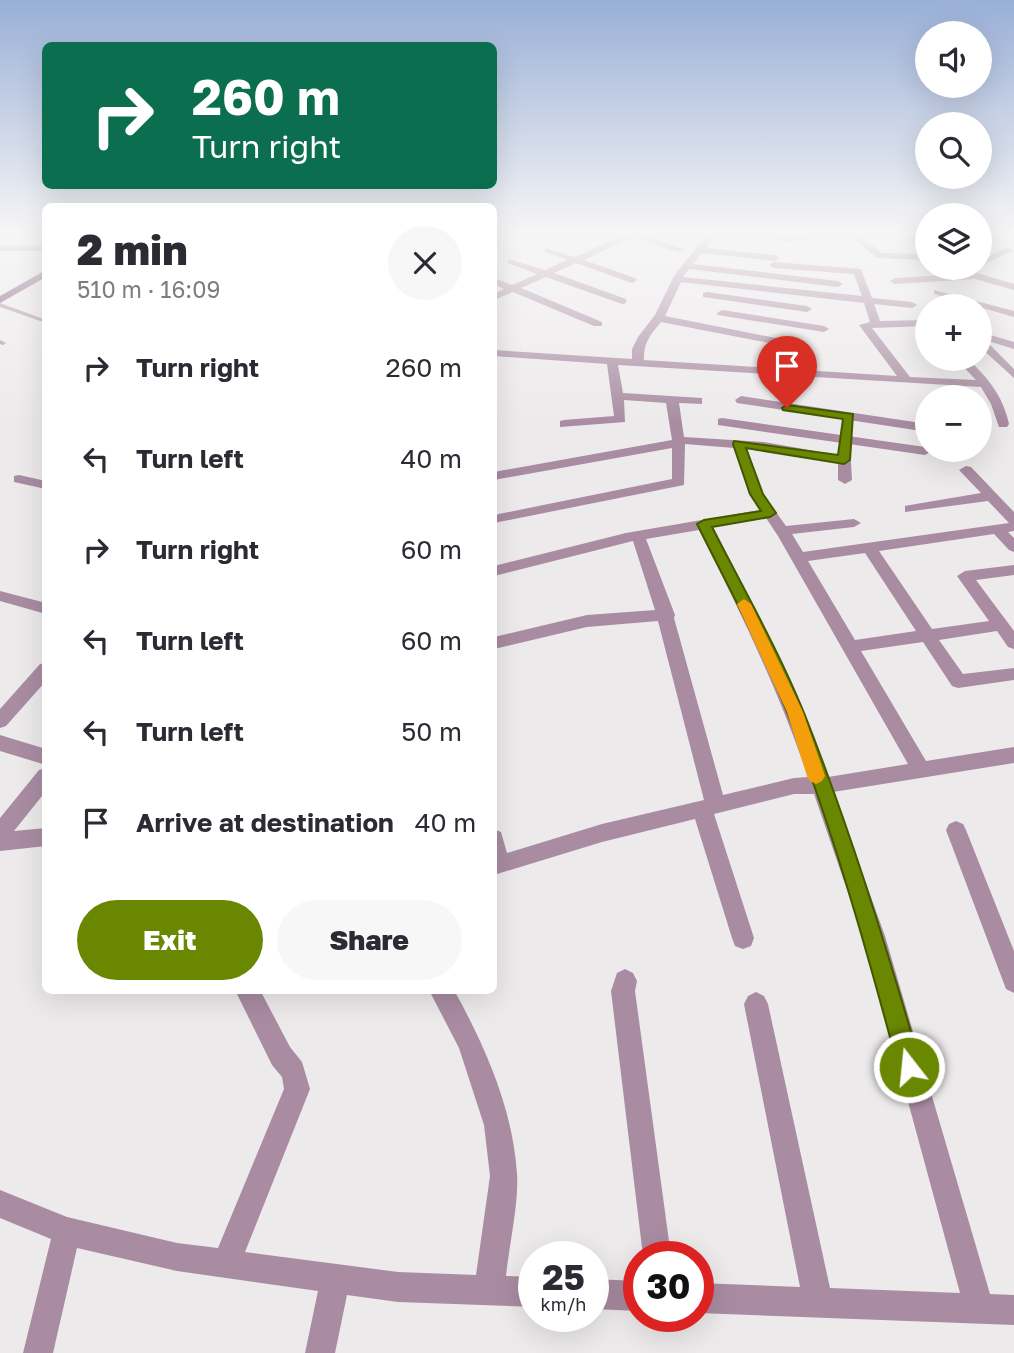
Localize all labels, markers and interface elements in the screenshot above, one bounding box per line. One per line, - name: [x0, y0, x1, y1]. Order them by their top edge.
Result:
- map controls: [915, 21, 992, 462]
- button: sound: [915, 21, 992, 98]
- text: 260 m: [192, 67, 340, 126]
- icon: right: [77, 70, 168, 161]
- button: search: [915, 112, 992, 189]
- text: Turn right: [192, 127, 341, 165]
- button: layers: [915, 203, 992, 280]
- text: 2 min: [77, 224, 188, 274]
- button: close: [388, 226, 462, 300]
- text: 510 m · 16:09: [77, 275, 220, 303]
- button: +: [915, 294, 992, 371]
- pin: [757, 336, 817, 408]
- icon: arrive: [768, 347, 806, 385]
- icon: right: [77, 349, 115, 387]
- text: Turn right: [136, 352, 259, 383]
- text: 260 m: [386, 352, 462, 383]
- button: −: [915, 385, 992, 462]
- icon: left: [77, 440, 115, 478]
- text: Turn left: [136, 443, 244, 474]
- text: 40 m: [401, 443, 462, 474]
- icon: right: [77, 531, 115, 569]
- text: Turn right: [136, 534, 259, 565]
- text: 60 m: [401, 534, 462, 565]
- icon: left: [77, 622, 115, 660]
- text: Turn left: [136, 625, 244, 656]
- text: 60 m: [401, 625, 462, 656]
- icon: left: [77, 713, 115, 751]
- text: Turn left: [136, 716, 244, 747]
- text: 50 m: [401, 716, 462, 747]
- icon: arrive: [77, 804, 115, 842]
- text: Arrive at destination: [136, 807, 394, 838]
- text: 40 m: [415, 807, 476, 838]
- button: Exit: [77, 900, 263, 980]
- button: Share: [277, 900, 462, 980]
- position arrow: [872, 1030, 946, 1104]
- speed limit sign: 30: [623, 1241, 714, 1332]
- text: 25: [542, 1256, 585, 1298]
- text: km/h: [541, 1293, 586, 1315]

